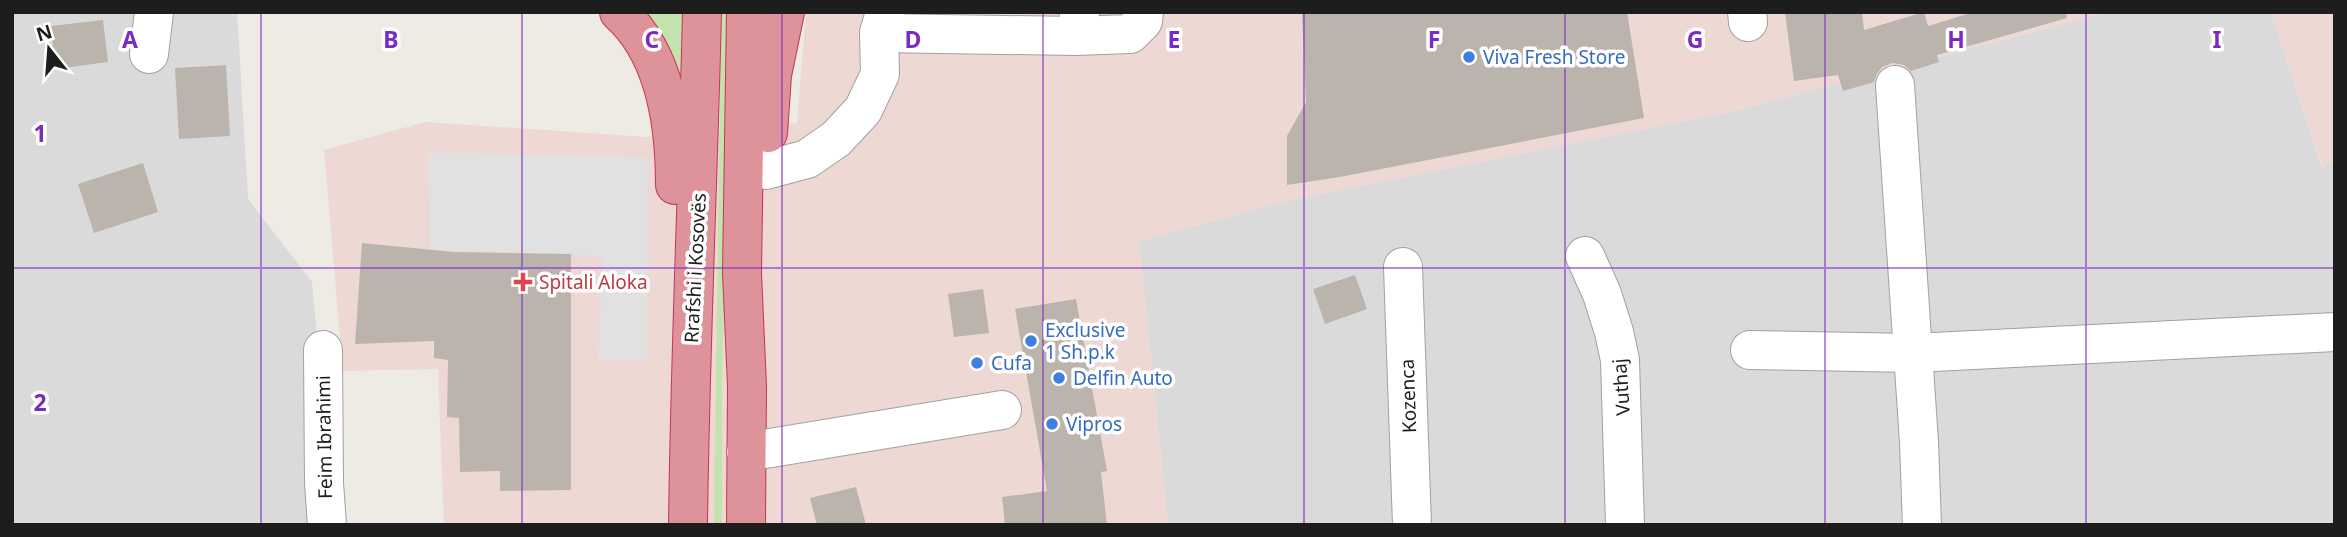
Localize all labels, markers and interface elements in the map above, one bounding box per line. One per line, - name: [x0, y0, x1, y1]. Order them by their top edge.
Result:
- north arrow: [14, 14, 84, 84]
- text: N: [33, 18, 55, 47]
- text: A: [122, 23, 138, 55]
- text: B: [383, 23, 399, 55]
- text: C: [645, 23, 660, 55]
- text: D: [905, 23, 921, 55]
- text: E: [1168, 23, 1180, 55]
- text: F: [1428, 23, 1440, 55]
- text: G: [1687, 23, 1703, 55]
- text: H: [1947, 23, 1965, 55]
- text: I: [2213, 23, 2222, 55]
- place label: Viva Fresh Store: [1483, 44, 1625, 70]
- marker: Viva Fresh Store: [1461, 49, 1477, 65]
- text: 1: [33, 117, 47, 149]
- street label: Rrafshi i Kosovës: [678, 192, 712, 344]
- place label: Spitali Aloka: [539, 269, 648, 295]
- marker: Spitali Aloka: [513, 272, 533, 292]
- place label: Exclusive 1 Sh.p.k: [1045, 317, 1125, 365]
- marker: Exclusive 1 Sh.p.k: [1023, 333, 1039, 349]
- place label: Cufa: [991, 350, 1032, 376]
- marker: Cufa: [969, 355, 985, 371]
- street label: Kozenca: [1394, 358, 1422, 434]
- street label: Vuthaj: [1606, 358, 1636, 416]
- place label: Delfin Auto: [1073, 365, 1173, 391]
- marker: Delfin Auto: [1051, 370, 1067, 386]
- street label: Feim Ibrahimi: [310, 375, 338, 499]
- text: 2: [33, 386, 47, 418]
- place label: Vipros: [1066, 411, 1122, 437]
- marker: Vipros: [1044, 416, 1060, 432]

